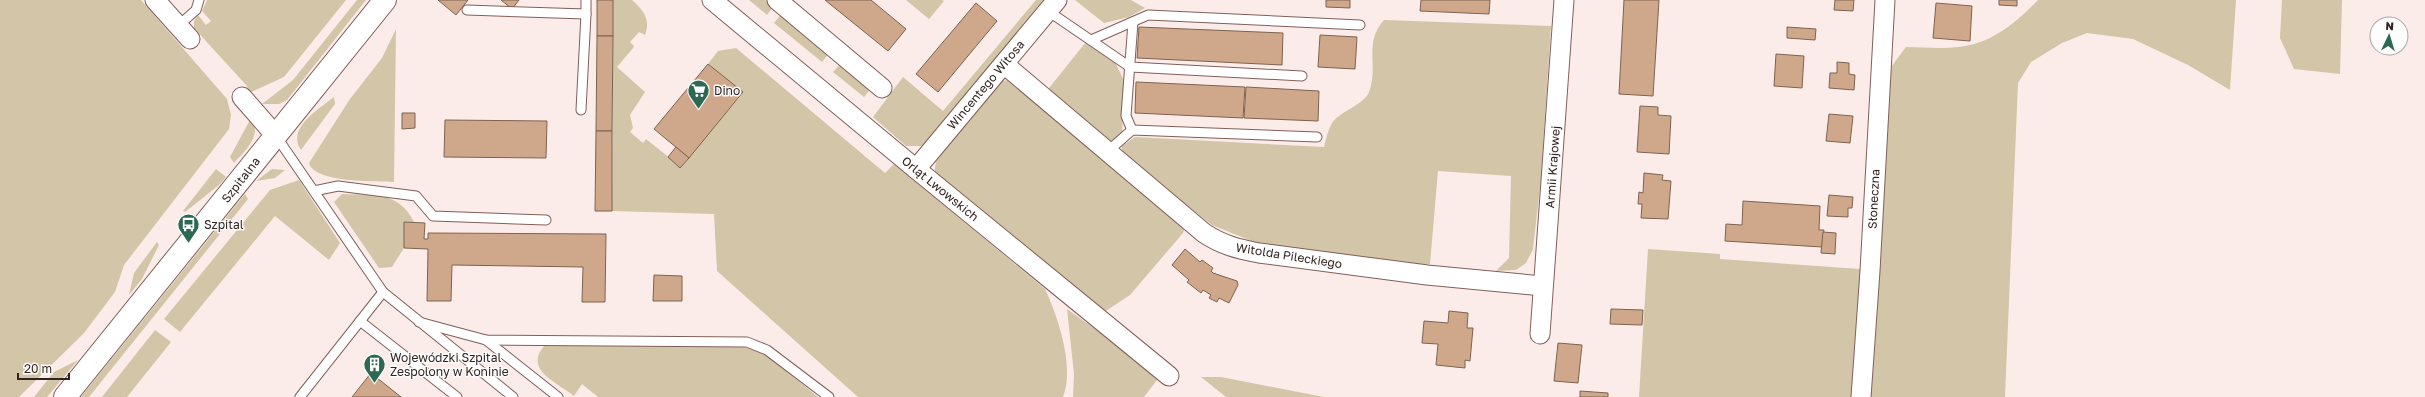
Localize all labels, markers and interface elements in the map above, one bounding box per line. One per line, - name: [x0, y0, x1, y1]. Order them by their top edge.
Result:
- north arrow: [2369, 16, 2409, 56]
- text: N: [2385, 19, 2394, 32]
- street label: Wincentego Witosa: [944, 37, 1027, 132]
- supermarket icon: Dino: [685, 78, 711, 111]
- place label: Dino: [714, 83, 740, 98]
- street label: Armii Krajowej: [1542, 125, 1563, 209]
- street label: Orląt Lwowskich: [899, 153, 982, 224]
- street label: Szpitalna: [218, 154, 263, 206]
- street label: Słoneczna: [1864, 169, 1883, 229]
- bus stop icon: Szpital: [176, 212, 202, 245]
- place label: Szpital: [204, 217, 244, 232]
- street label: Witolda Pileckiego: [1235, 240, 1343, 271]
- place label: Wojewódzki Szpital Zespolony w Koninie: [390, 350, 509, 379]
- building icon: Wojewódzki Szpital Zespolony w Koninie: [361, 352, 387, 385]
- scale bar: [18, 355, 69, 381]
- text: 20 m: [24, 361, 52, 376]

